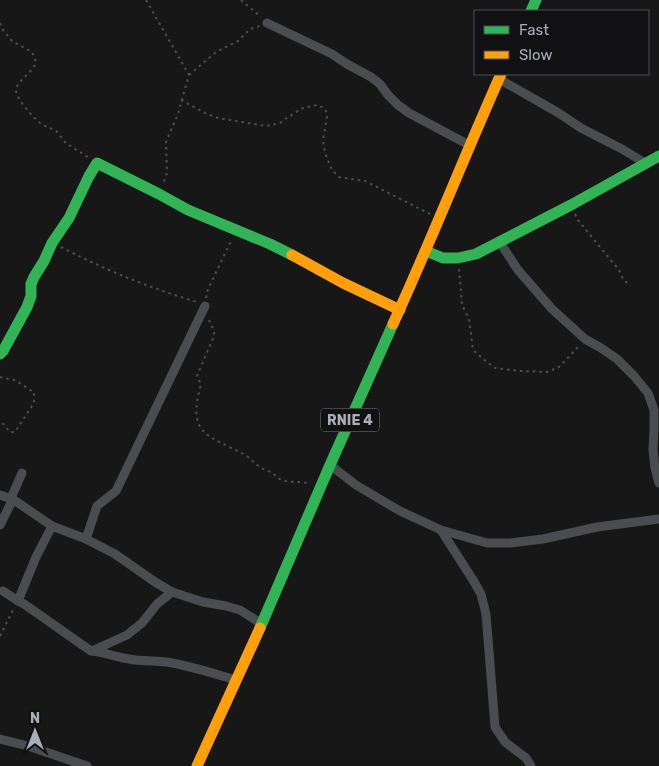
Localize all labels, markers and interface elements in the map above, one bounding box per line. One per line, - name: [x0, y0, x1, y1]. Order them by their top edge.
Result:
- legend: [474, 10, 649, 75]
- text: Fast: [519, 21, 549, 39]
- text: Slow: [519, 46, 552, 64]
- road number: RNIE 4: [321, 408, 379, 432]
- north arrow: [10, 706, 60, 756]
- text: N: [30, 710, 40, 727]

